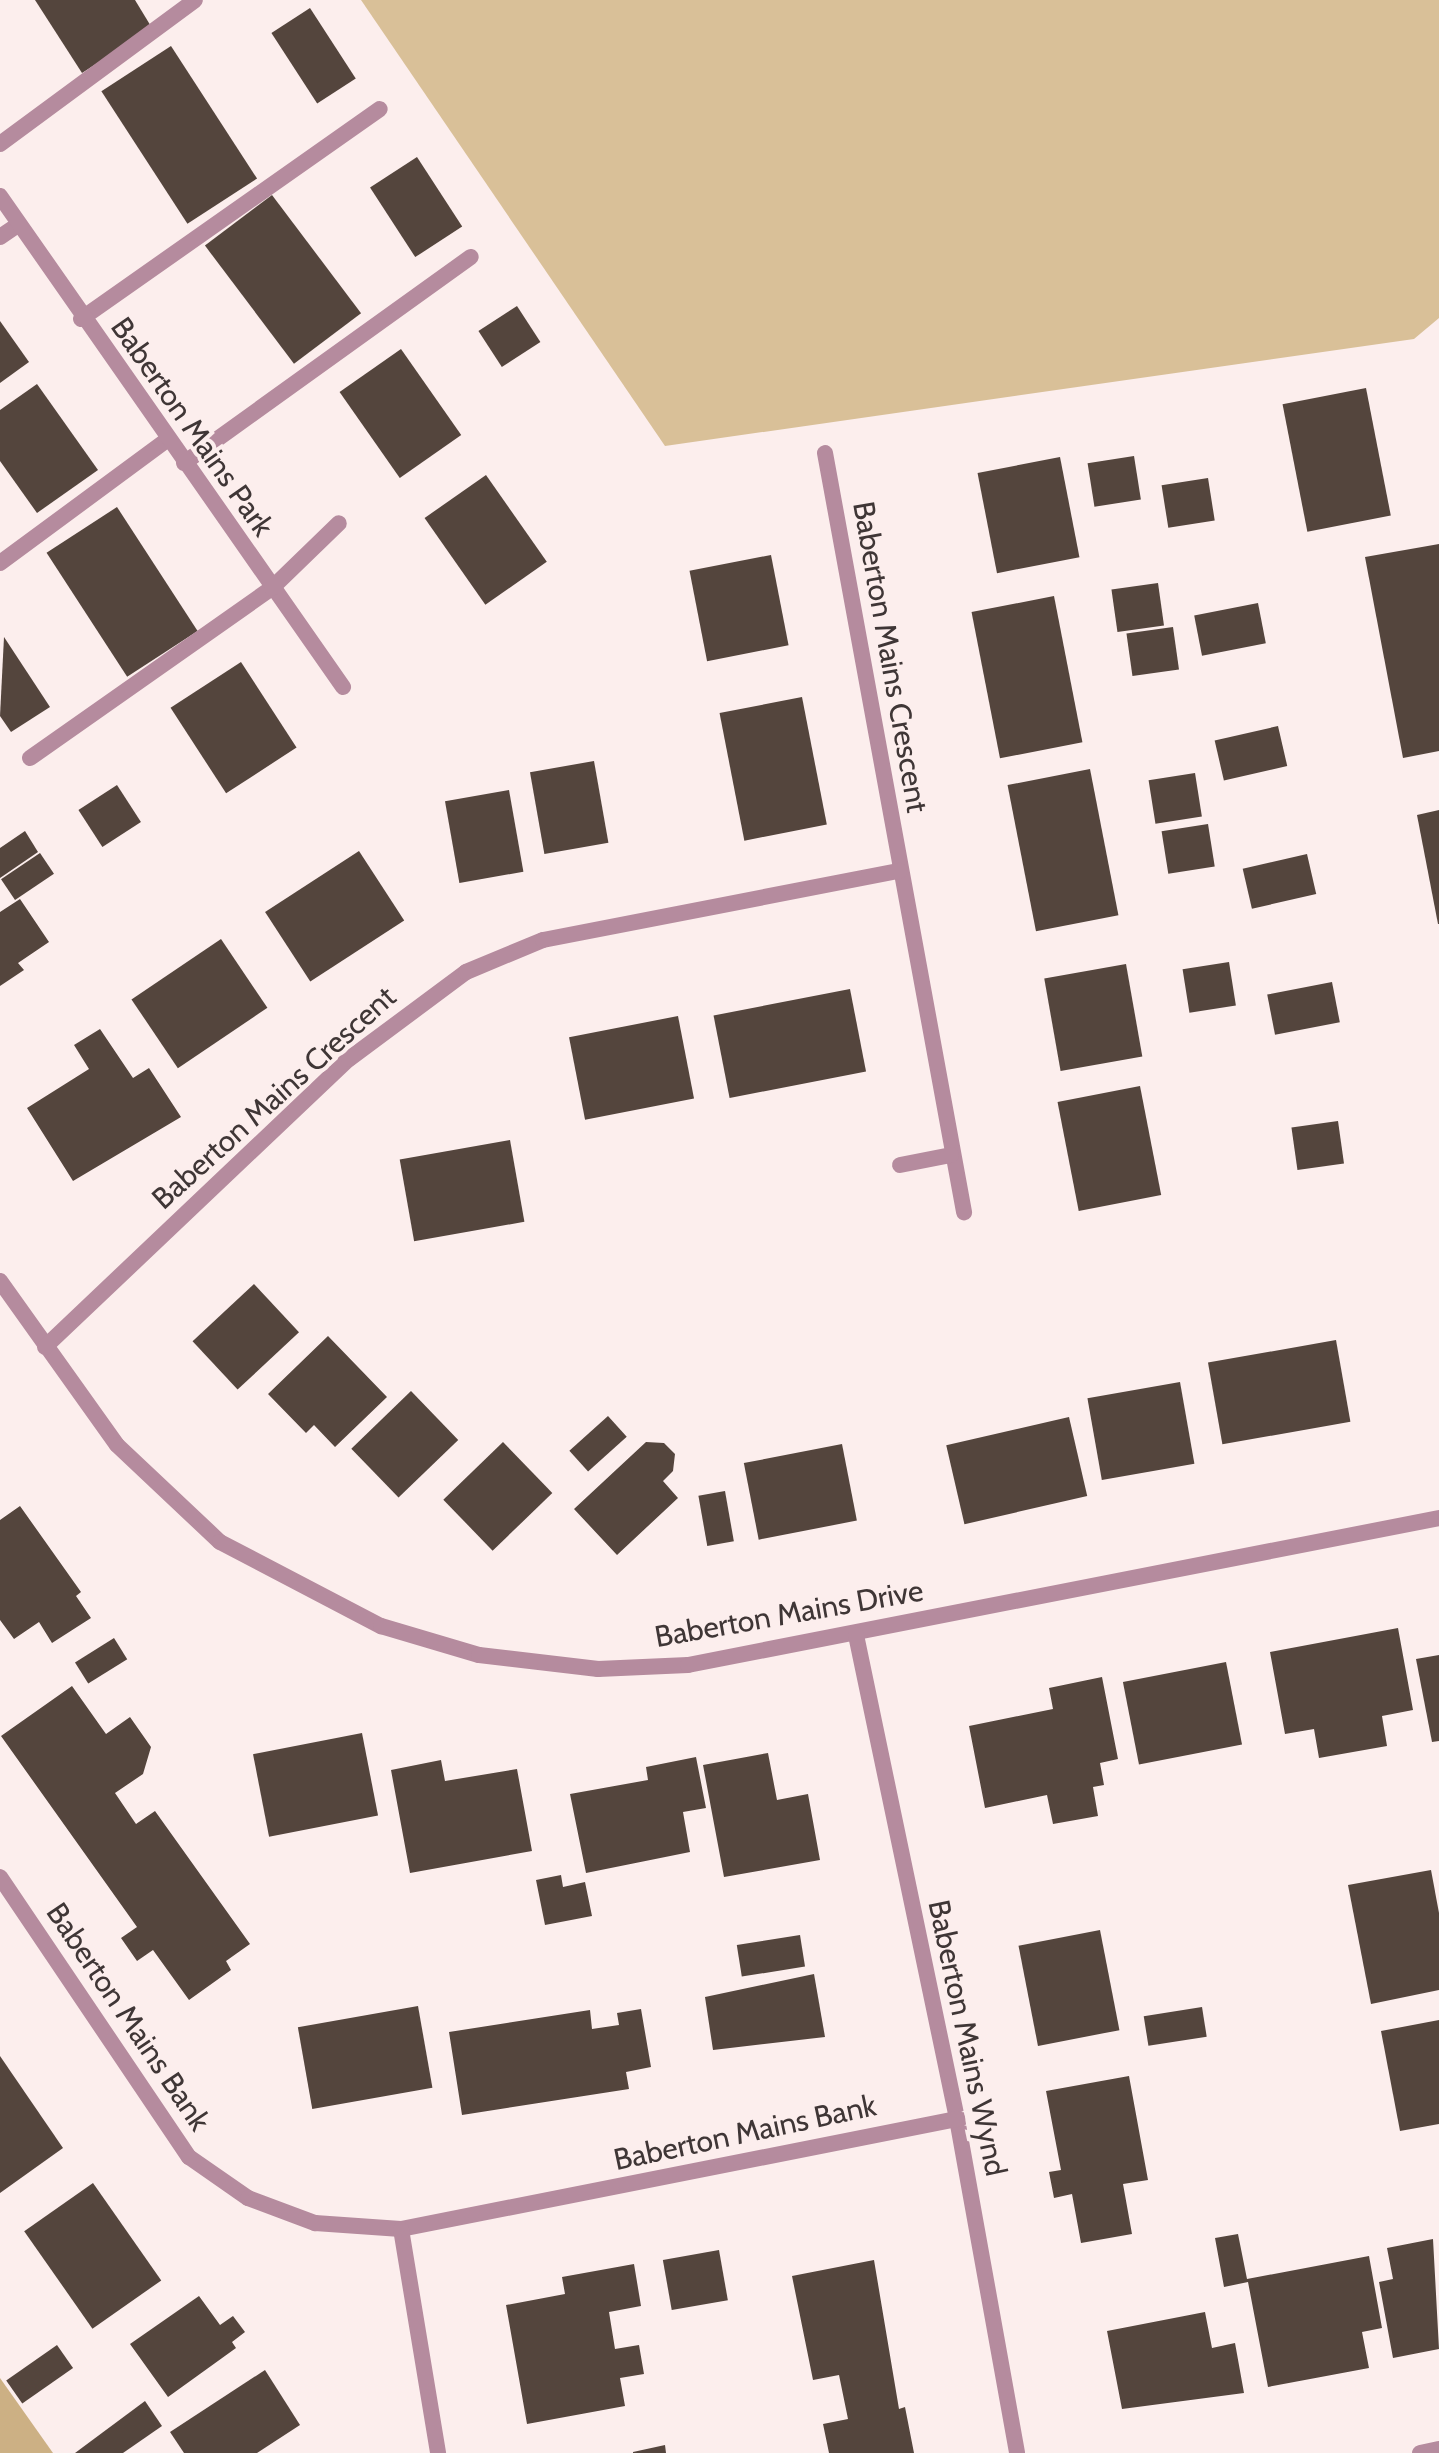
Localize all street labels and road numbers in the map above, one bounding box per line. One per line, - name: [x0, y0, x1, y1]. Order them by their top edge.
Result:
- street label: Baberton Mains Park: [103, 311, 281, 543]
- street label: Baberton Mains Crescent: [845, 499, 935, 815]
- street label: Baberton Mains Crescent: [145, 979, 403, 1217]
- street label: Baberton Mains Drive: [652, 1573, 926, 1655]
- street label: Baberton Mains Bank: [38, 1896, 218, 2138]
- street label: Baberton Mains Wynd: [920, 1897, 1014, 2179]
- street label: Baberton Mains Bank: [611, 2088, 879, 2178]

